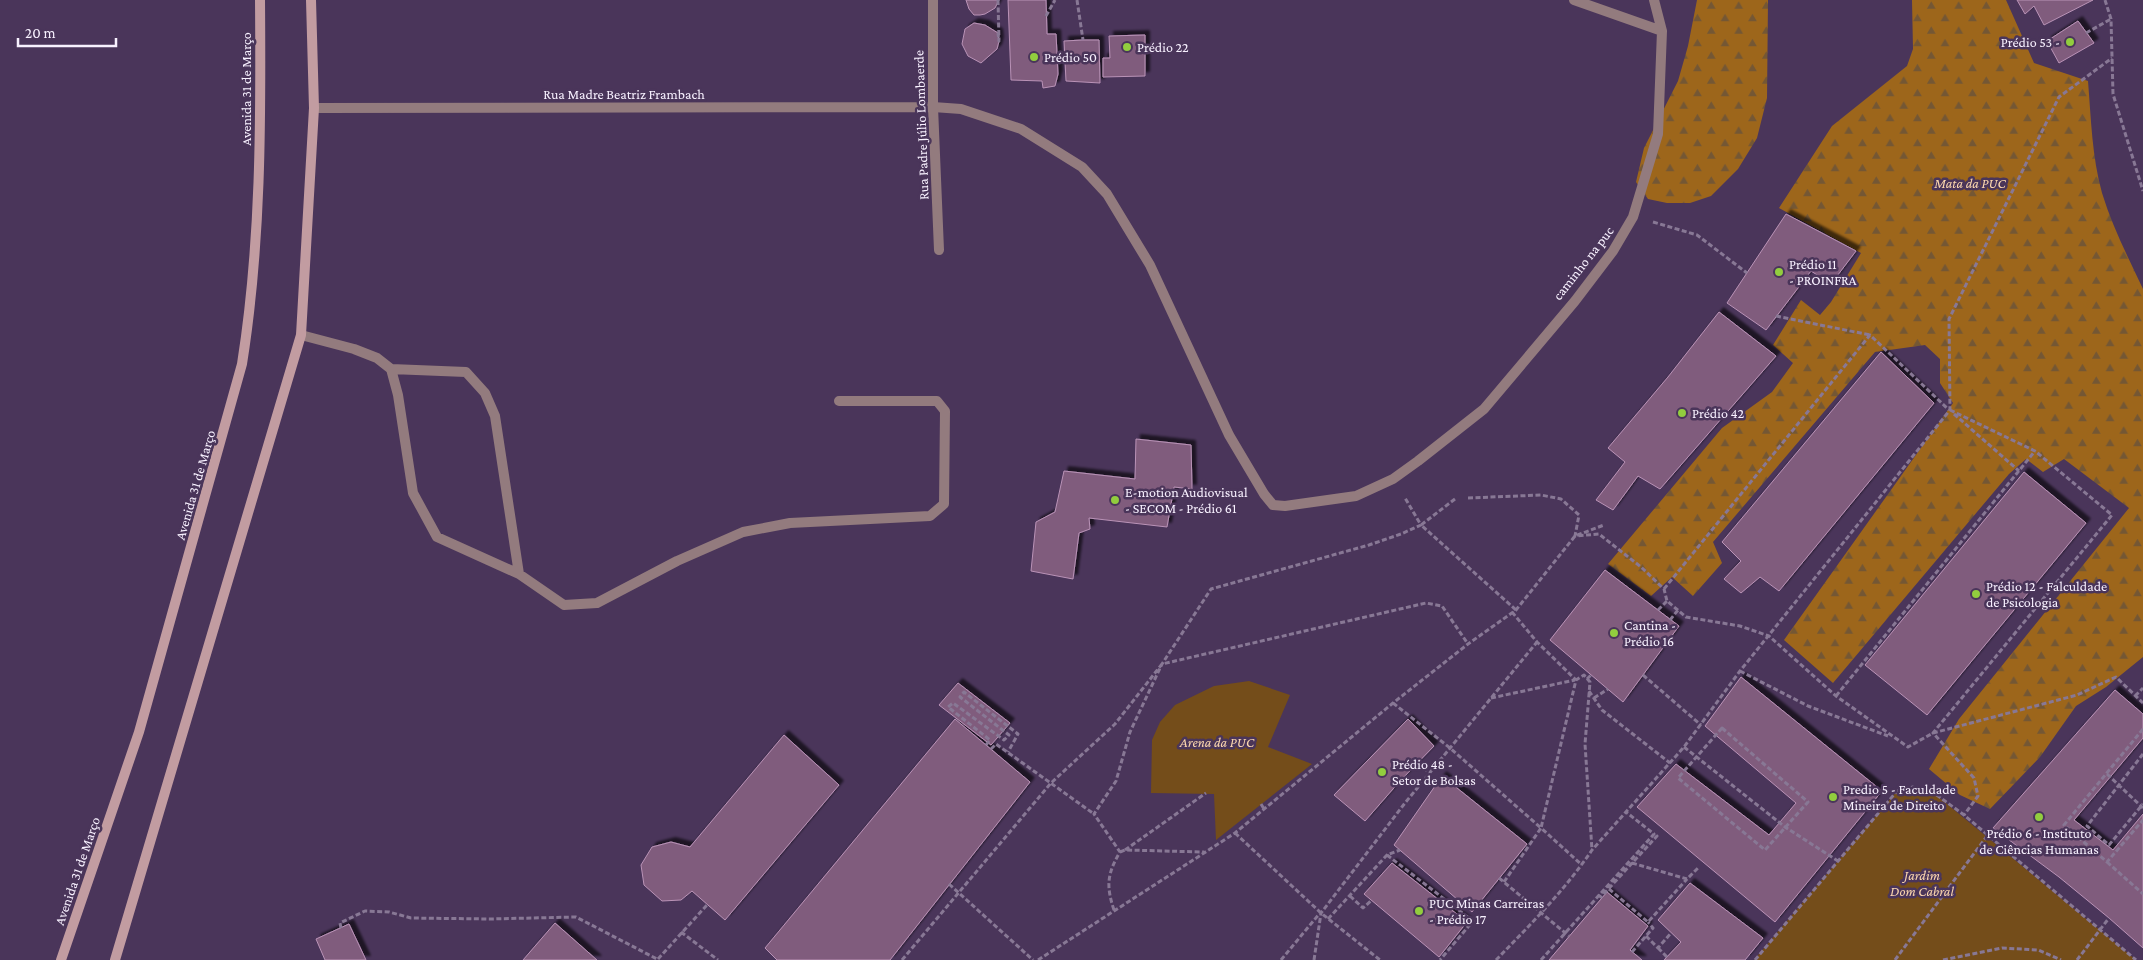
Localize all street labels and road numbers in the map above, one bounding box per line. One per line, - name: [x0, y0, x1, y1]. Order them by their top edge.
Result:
- street label: Avenida 31 de Março: [238, 32, 254, 146]
- street label: Rua Padre Júlio Lombaerde: [910, 50, 932, 200]
- street label: Rua Madre Beatriz Frambach: [543, 86, 705, 102]
- street label: caminho na puc: [1549, 223, 1617, 303]
- street label: Avenida 31 de Março: [172, 428, 218, 542]
- street label: Avenida 31 de Março: [51, 815, 103, 927]

